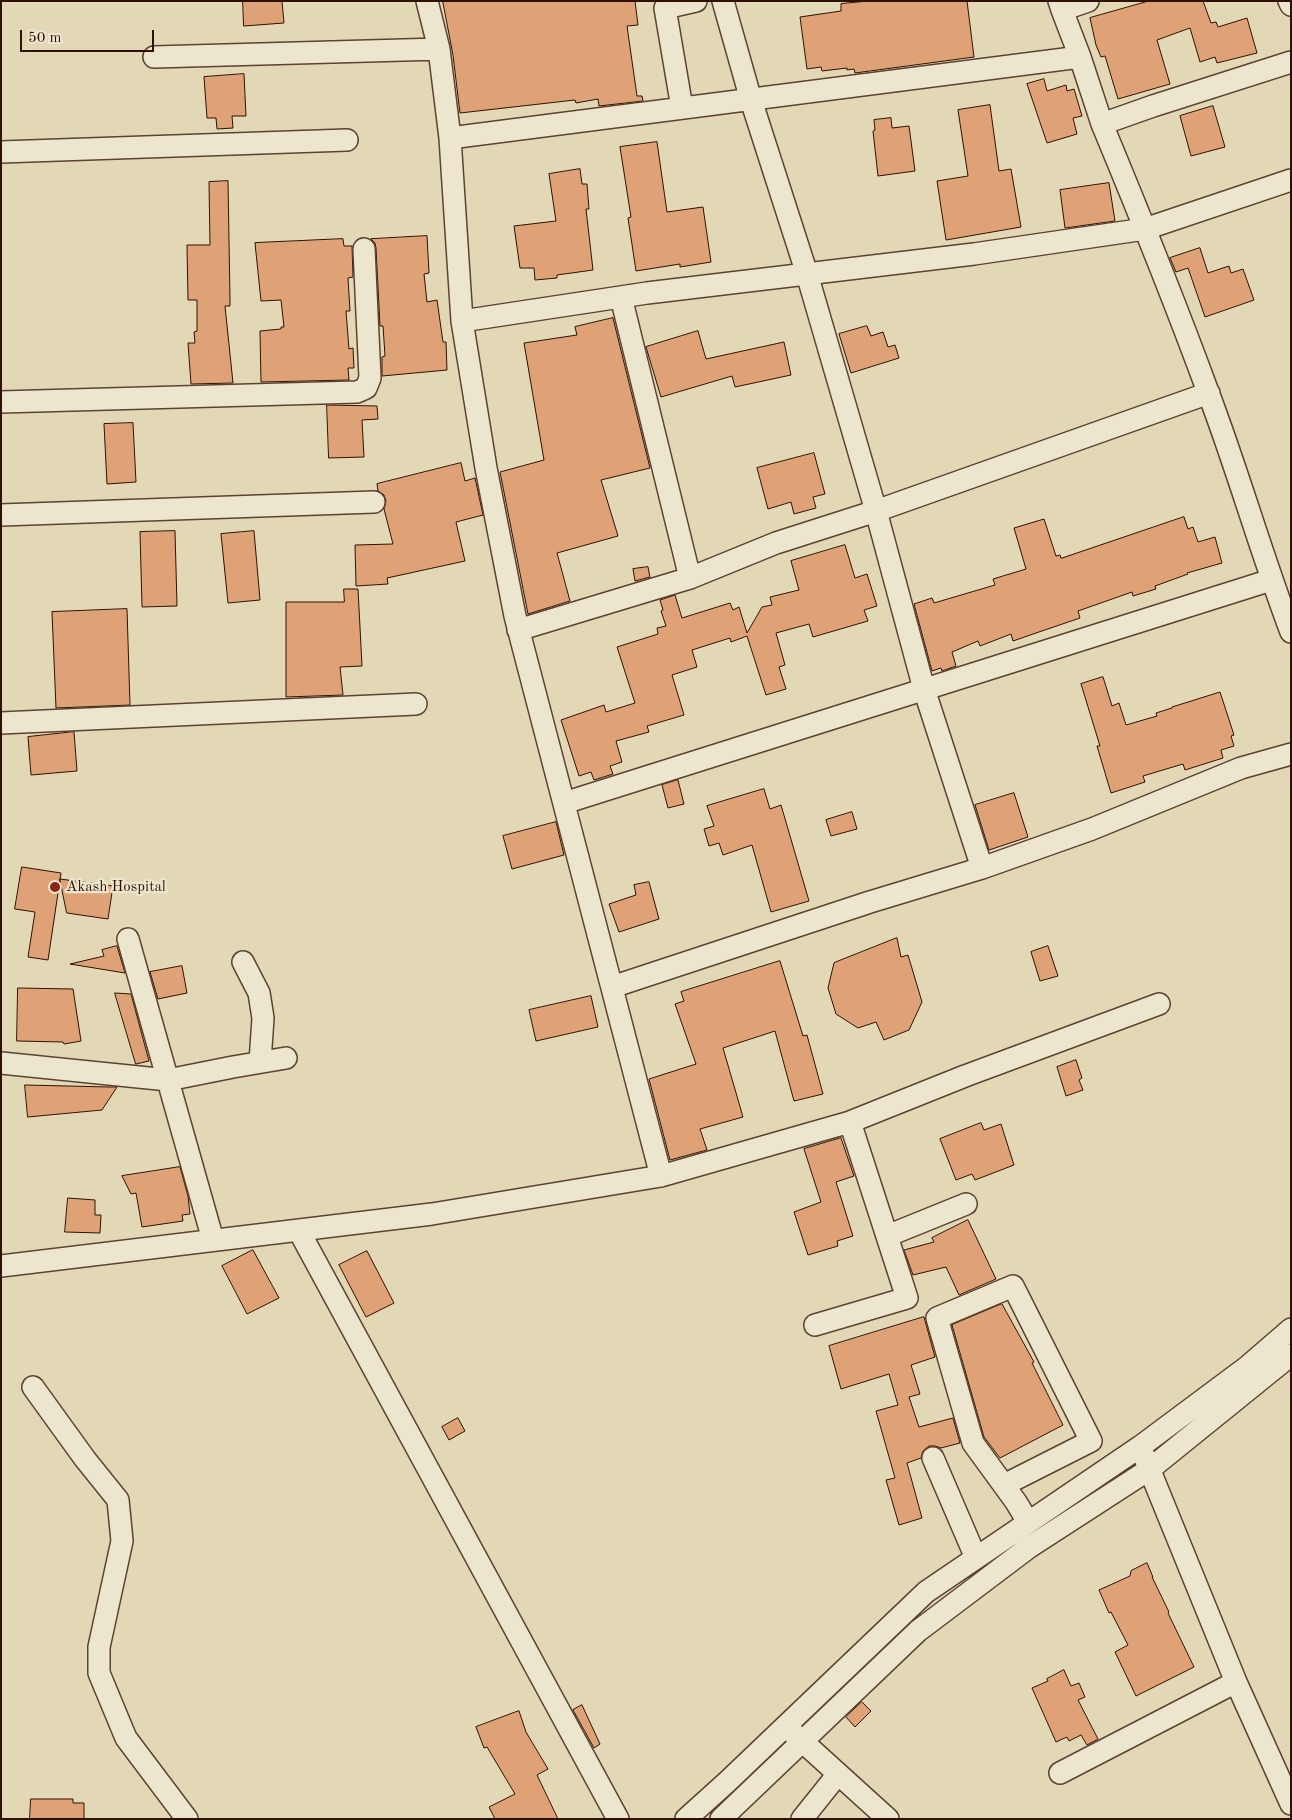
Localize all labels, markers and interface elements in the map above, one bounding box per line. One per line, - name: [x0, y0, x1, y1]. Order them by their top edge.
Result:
- scale bar: [22, 20, 156, 52]
- text: 50 m: [28, 31, 62, 46]
- place label: Akash Hospital: [66, 878, 166, 896]
- marker: Akash Hospital: [48, 880, 62, 894]

